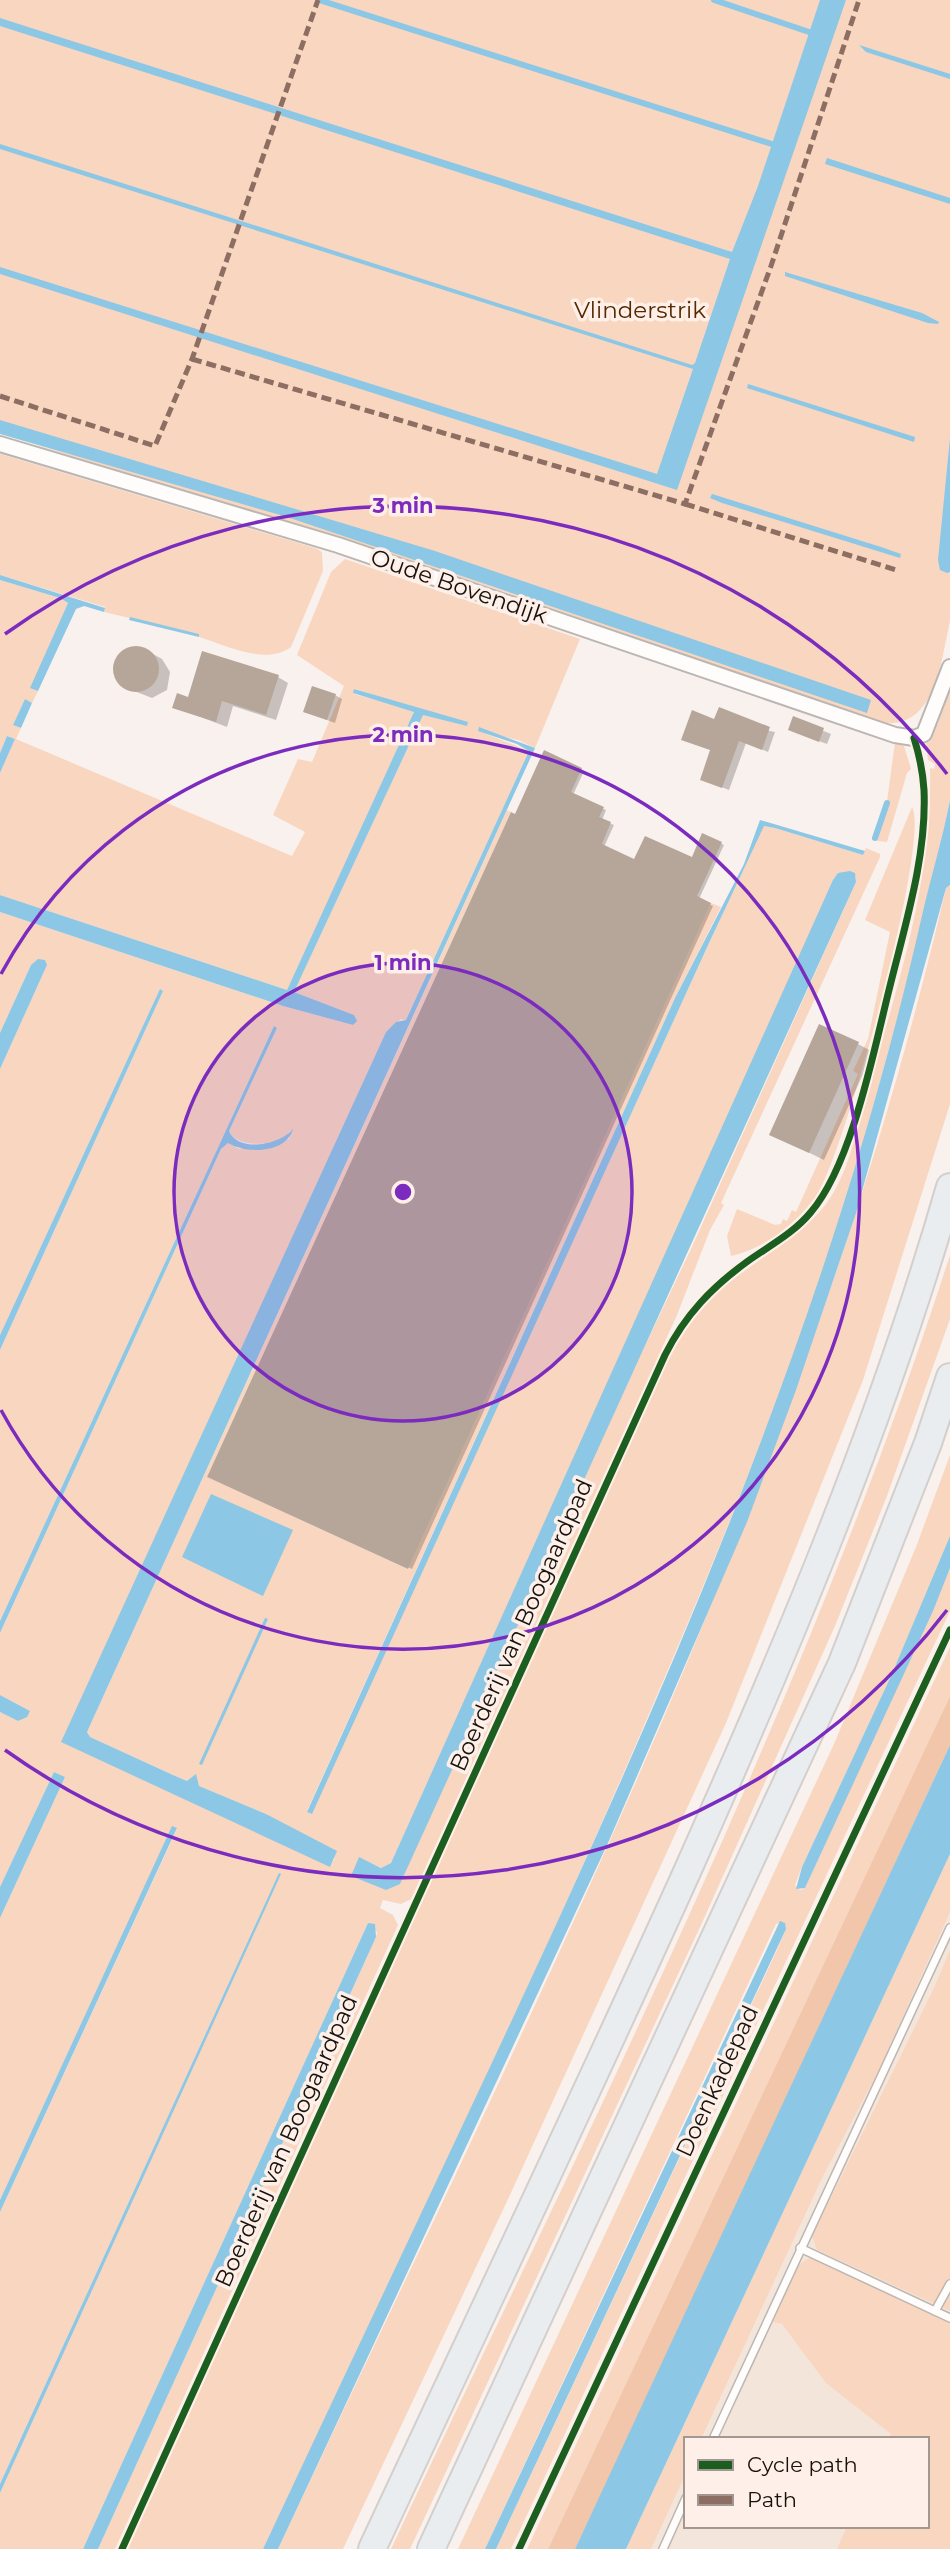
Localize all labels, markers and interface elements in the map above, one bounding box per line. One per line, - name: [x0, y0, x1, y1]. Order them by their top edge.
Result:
- park label: Vlinderstrik: [574, 296, 706, 324]
- text: 3 min: [371, 493, 434, 518]
- street label: Oude Bovendijk: [367, 543, 551, 629]
- text: 2 min: [372, 722, 434, 747]
- text: 1 min: [374, 950, 432, 975]
- centre of rings: [391, 1180, 415, 1204]
- street label: Boerderij van Boogaardpad: [444, 1474, 598, 1776]
- street label: Boerderij van Boogaardpad: [209, 1990, 363, 2292]
- street label: Doenkadepad: [670, 2001, 764, 2161]
- legend: [684, 2437, 929, 2528]
- text: Cycle path: [747, 2452, 858, 2477]
- text: Path: [747, 2487, 797, 2512]

